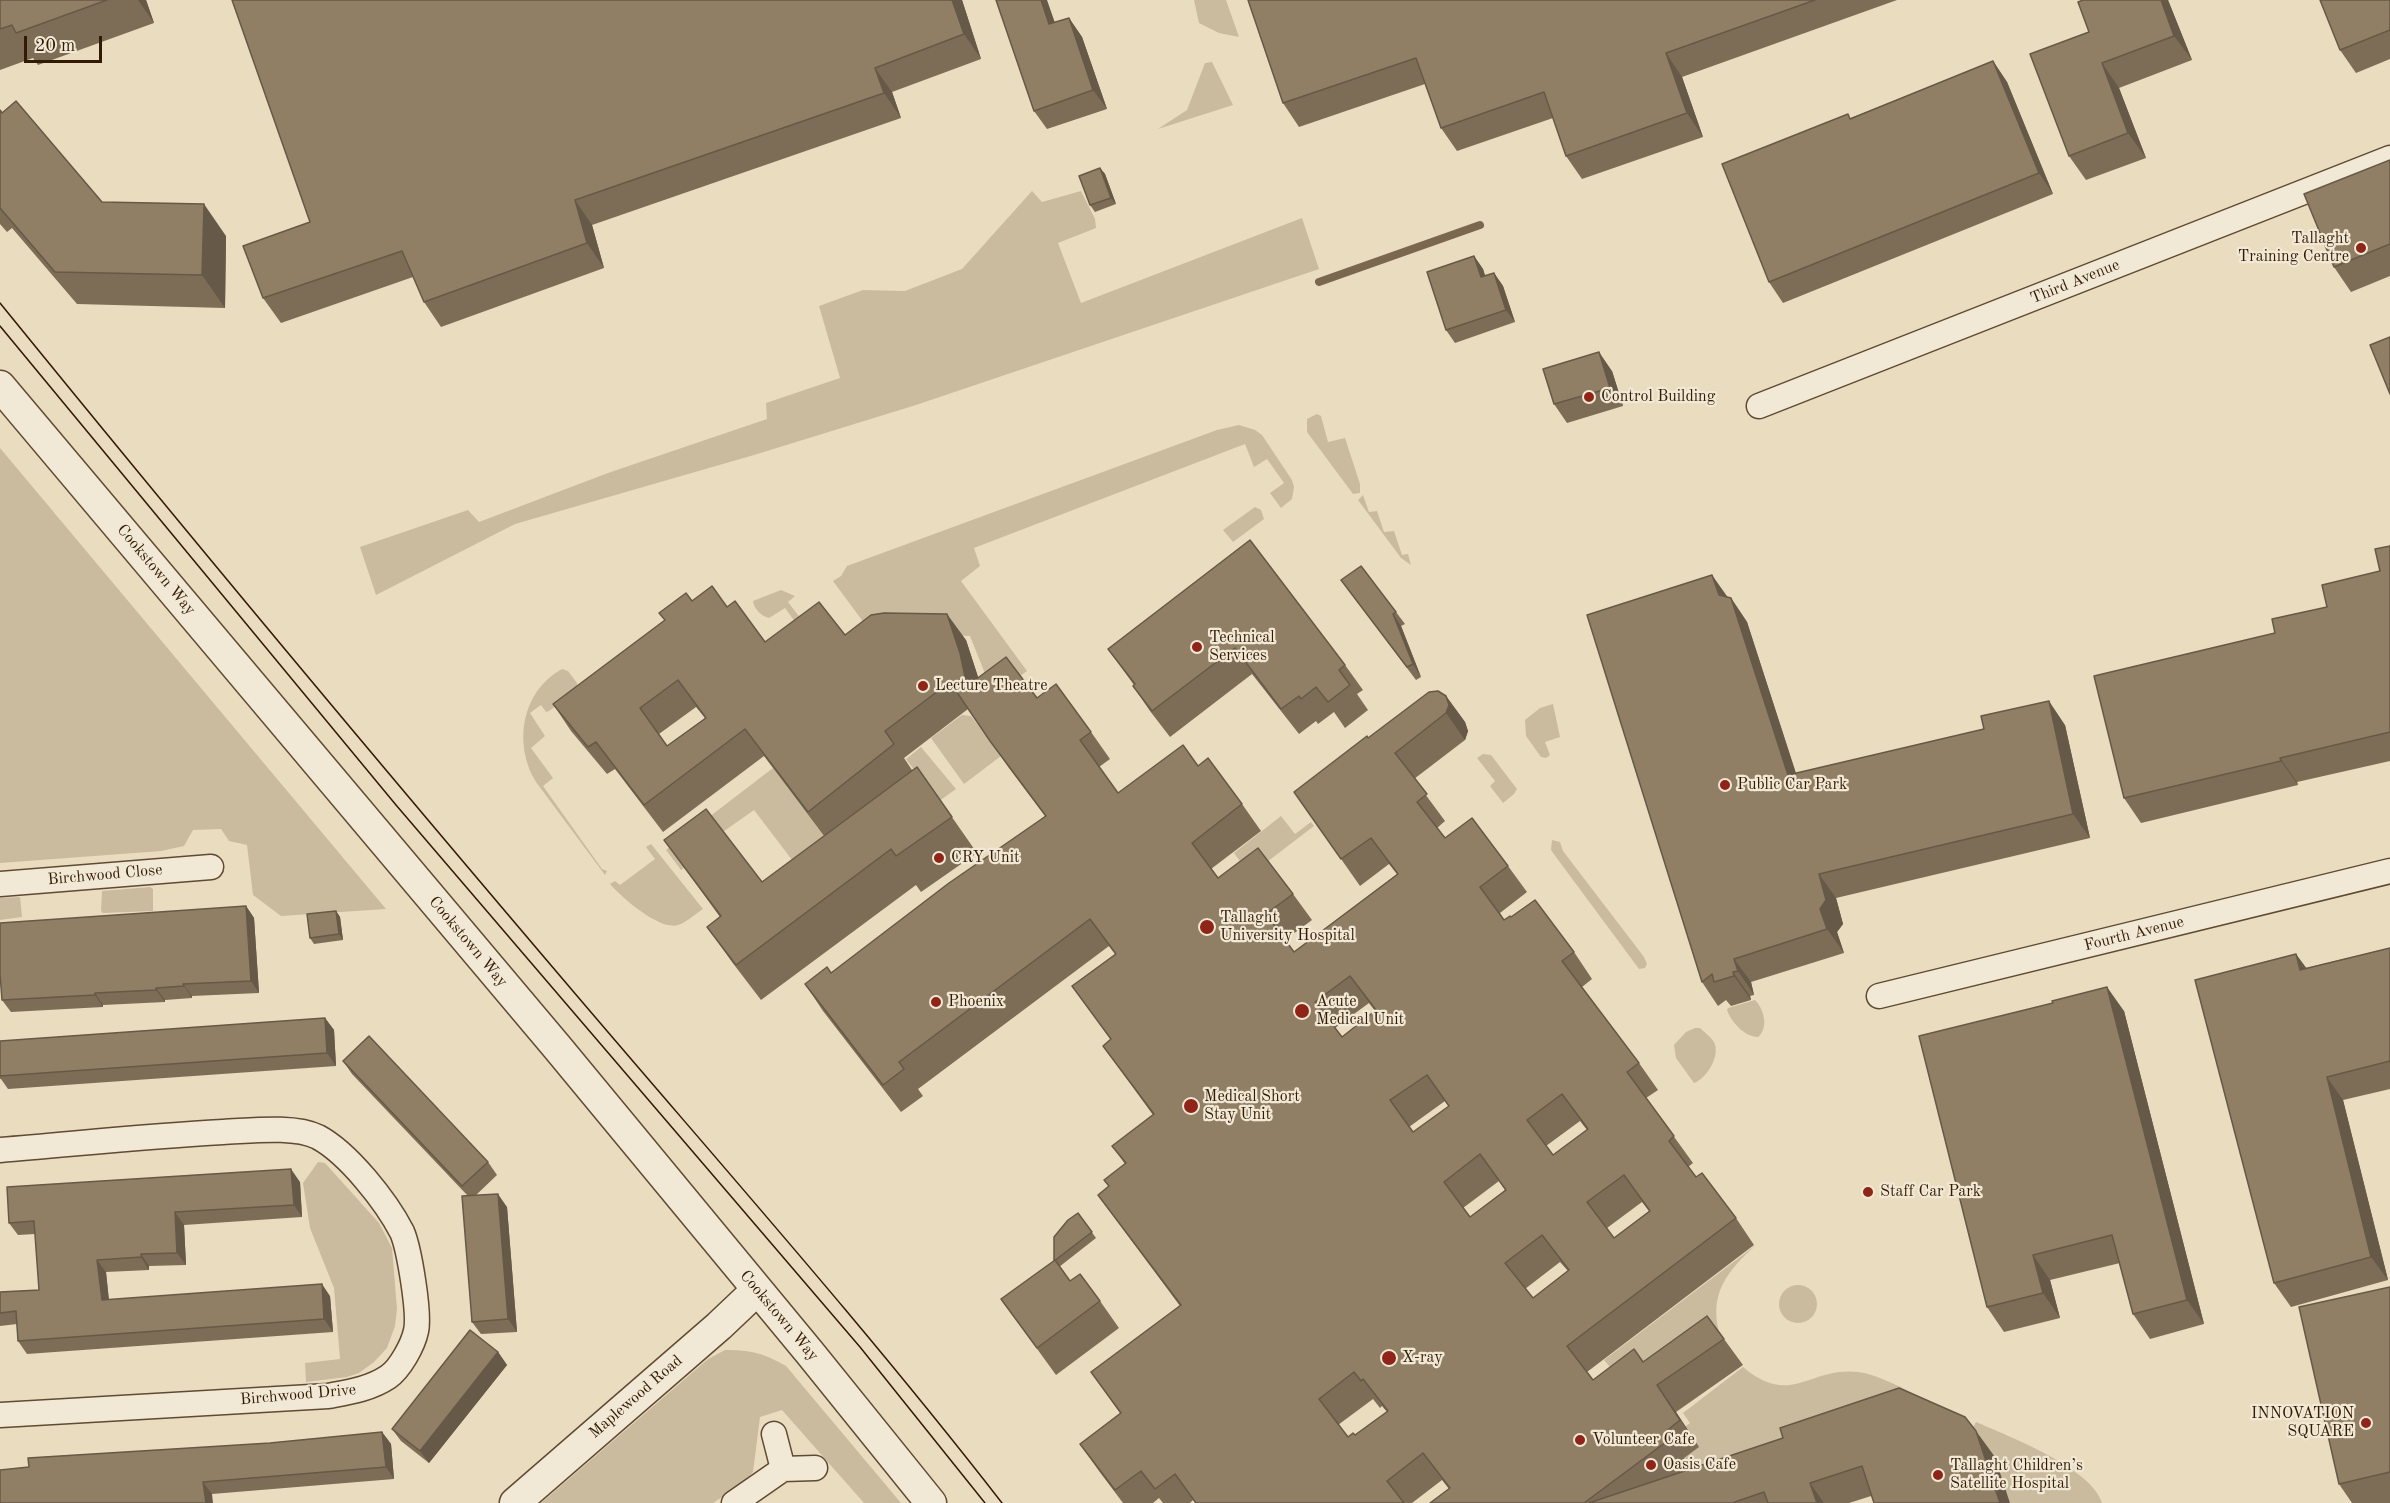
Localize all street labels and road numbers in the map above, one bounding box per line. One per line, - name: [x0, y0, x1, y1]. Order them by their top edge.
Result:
- street label: Third Avenue: [2028, 255, 2122, 309]
- street label: Cookstown Way: [112, 521, 200, 619]
- street label: Birchwood Close: [47, 860, 163, 890]
- street label: Cookstown Way: [424, 893, 512, 991]
- street label: Fourth Avenue: [2082, 912, 2186, 956]
- street label: Cookstown Way: [735, 1267, 823, 1365]
- street label: Maplewood Road: [585, 1351, 687, 1443]
- street label: Birchwood Drive: [239, 1380, 357, 1410]

